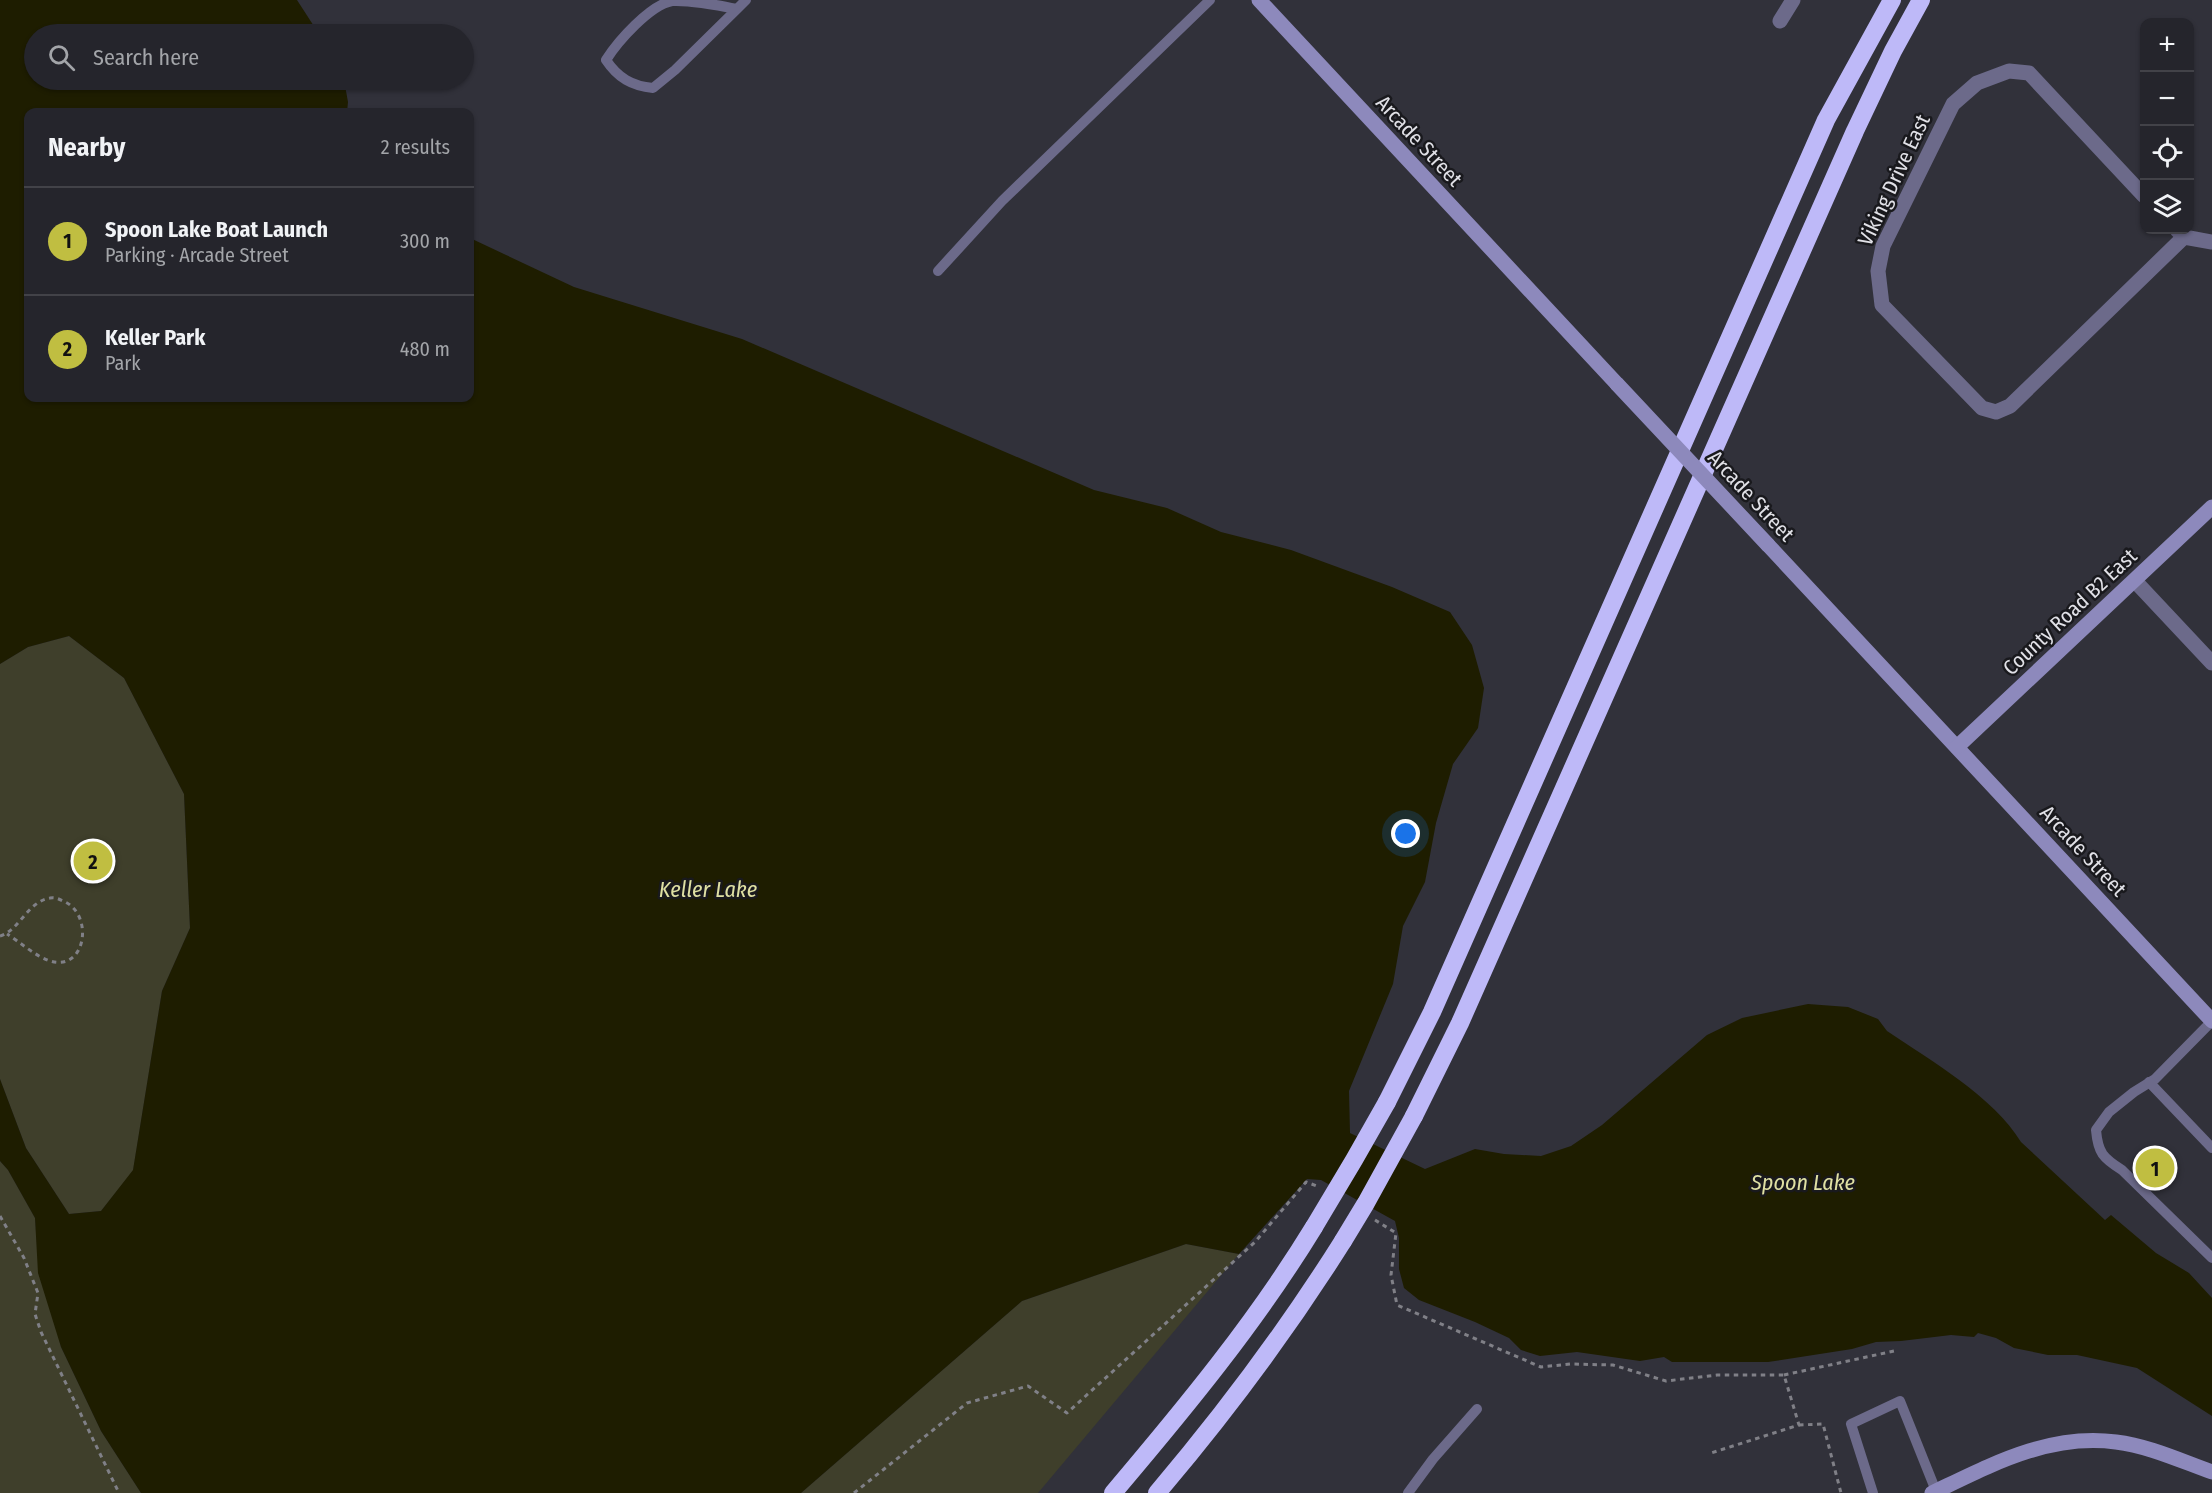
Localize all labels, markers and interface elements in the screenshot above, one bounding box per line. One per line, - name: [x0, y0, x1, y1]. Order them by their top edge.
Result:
- map controls: [2140, 18, 2194, 234]
- button: +: [2140, 18, 2194, 72]
- search box: [24, 24, 474, 90]
- icon: search: [45, 41, 78, 74]
- text: Search here: [93, 44, 199, 71]
- button: −: [2140, 72, 2194, 126]
- street label: Arcade Street: [1370, 90, 1468, 192]
- street label: Viking Drive East: [1852, 110, 1936, 250]
- button: locate: [2140, 126, 2194, 180]
- text: Nearby: [48, 132, 125, 163]
- text: 2 results: [381, 135, 450, 159]
- button: layers: [2140, 180, 2194, 234]
- text: Spoon Lake Boat Launch: [105, 216, 328, 243]
- text: 1: [63, 229, 72, 253]
- text: 300 m: [400, 229, 450, 253]
- text: Parking · Arcade Street: [105, 243, 289, 267]
- text: Keller Park: [105, 324, 205, 351]
- text: 2: [63, 337, 72, 361]
- text: 480 m: [400, 337, 450, 361]
- text: Park: [105, 351, 141, 375]
- street label: Arcade Street: [1702, 445, 1800, 547]
- street label: County Road B2 East: [1998, 543, 2143, 681]
- street label: Arcade Street: [2034, 800, 2132, 902]
- your location: [1391, 819, 1420, 848]
- pin: 2: [74, 838, 112, 884]
- water label: Keller Lake: [659, 876, 757, 903]
- pin: 1: [2136, 1146, 2174, 1190]
- water label: Spoon Lake: [1750, 1169, 1855, 1196]

